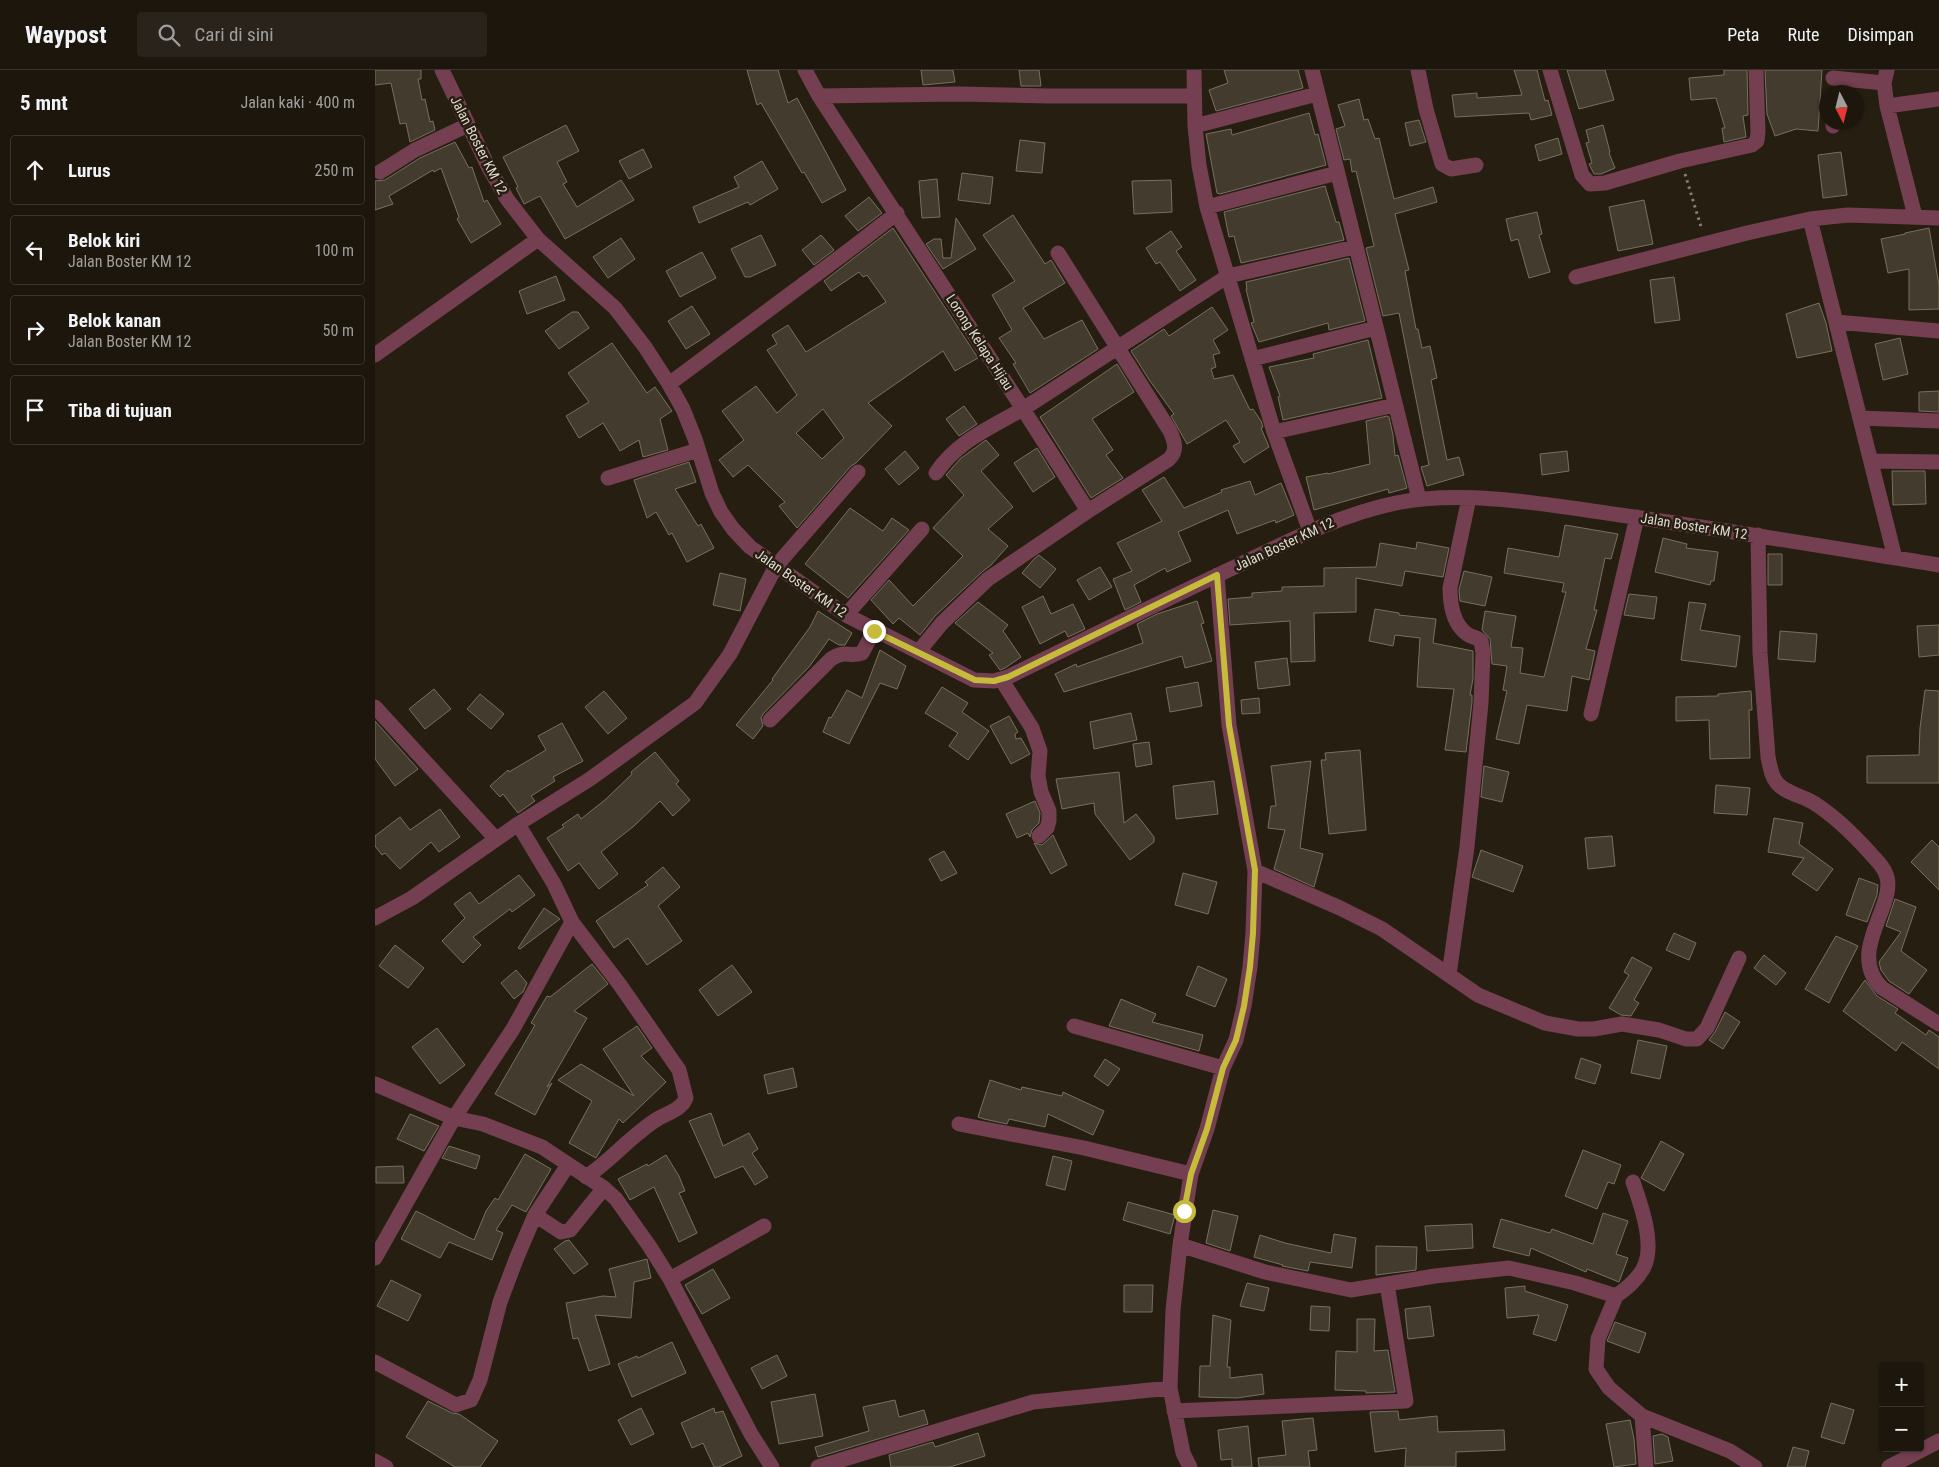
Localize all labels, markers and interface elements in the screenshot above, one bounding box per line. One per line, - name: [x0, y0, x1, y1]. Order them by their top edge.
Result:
- search box: [137, 12, 487, 57]
- text: Waypost: [25, 21, 107, 49]
- icon: search: [155, 21, 183, 49]
- text: Cari di sini: [195, 23, 274, 46]
- text: Peta: [1727, 24, 1759, 45]
- text: Rute: [1787, 24, 1819, 45]
- text: Disimpan: [1847, 24, 1914, 45]
- north arrow: [1819, 85, 1864, 130]
- text: 5 mnt: [20, 91, 68, 115]
- text: Jalan kaki · 400 m: [240, 93, 355, 112]
- street label: Jalan Boster KM 12: [447, 93, 511, 197]
- icon: ahead: [21, 156, 49, 184]
- text: Lurus: [68, 159, 111, 182]
- text: 250 m: [315, 161, 354, 180]
- text: Belok kiri: [68, 229, 140, 252]
- icon: left: [21, 236, 49, 264]
- text: 100 m: [315, 241, 354, 260]
- text: Jalan Boster KM 12: [68, 252, 191, 271]
- street label: Lorong Kelapa Hijau: [943, 291, 1017, 393]
- text: Belok kanan: [68, 309, 161, 332]
- icon: right: [21, 316, 49, 344]
- text: 50 m: [322, 321, 354, 340]
- text: Jalan Boster KM 12: [68, 332, 191, 351]
- icon: arrive: [21, 396, 49, 424]
- text: Tiba di tujuan: [68, 399, 172, 422]
- street label: Jalan Boster KM 12: [1639, 510, 1749, 542]
- street label: Jalan Boster KM 12: [1232, 514, 1336, 574]
- street label: Jalan Boster KM 12: [752, 546, 850, 621]
- route end: [863, 620, 886, 643]
- route start: [1173, 1200, 1196, 1223]
- map controls: [1879, 1362, 1924, 1452]
- button: +: [1879, 1362, 1924, 1407]
- button: −: [1879, 1407, 1924, 1452]

